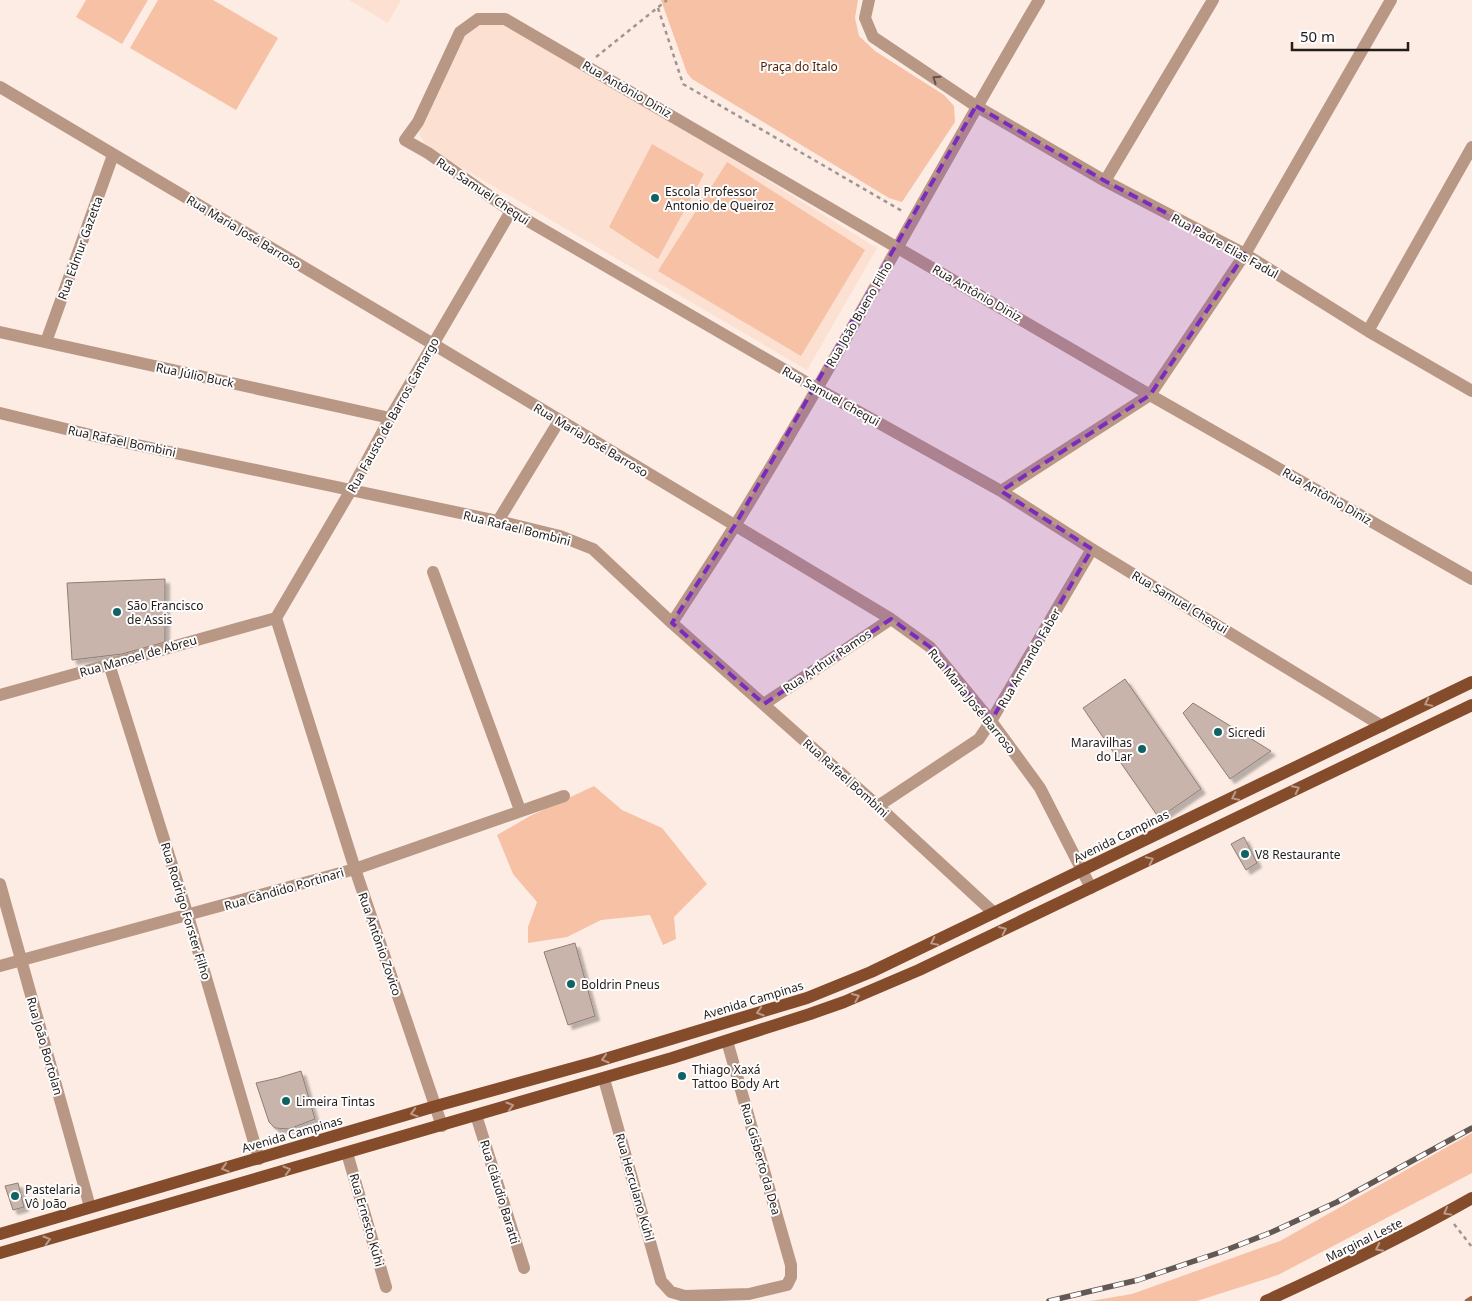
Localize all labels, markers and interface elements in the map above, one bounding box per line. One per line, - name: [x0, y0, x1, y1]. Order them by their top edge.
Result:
- scale bar: [1292, 20, 1408, 52]
- text: 50 m: [1300, 26, 1335, 46]
- street label: Rua Antônio Diniz: [579, 57, 675, 122]
- park label: Praça do Italo: [760, 58, 838, 75]
- one-way arrow: [932, 76, 942, 85]
- street label: Rua Samuel Chequi: [433, 153, 533, 229]
- place label: Escola Professor Antonio de Queiroz: [665, 183, 774, 214]
- street label: Rua Maria José Barroso: [184, 191, 304, 273]
- marker: Escola Professor Antonio de Queiroz: [649, 192, 661, 204]
- street label: Rua Edmur Gazetta: [53, 194, 107, 302]
- street label: Rua Padre Elias Fadul: [1168, 209, 1282, 283]
- street label: Rua João Bueno Filho: [822, 258, 896, 370]
- street label: Rua Antônio Diniz: [929, 261, 1025, 326]
- street label: Rua Fausto de Barros Camargo: [343, 334, 443, 496]
- street label: Rua Júlio Buck: [154, 358, 236, 392]
- street label: Rua Samuel Chequi: [779, 362, 883, 430]
- street label: Rua Maria José Barroso: [531, 399, 651, 481]
- street label: Rua Rafael Bombini: [66, 421, 178, 461]
- street label: Rua Antônio Diniz: [1279, 464, 1375, 529]
- street label: Rua Rafael Bombini: [462, 506, 572, 550]
- street label: Rua Samuel Chequi: [1129, 567, 1231, 637]
- place label: São Francisco de Assis: [127, 597, 203, 628]
- street label: Rua Armando Faber: [993, 605, 1065, 711]
- marker: São Francisco de Assis: [111, 606, 123, 618]
- street label: Rua Arthur Ramos: [780, 625, 875, 697]
- street label: Rua Manoel de Abreu: [77, 631, 199, 681]
- street label: Rua Maria José Barroso: [924, 645, 1020, 757]
- one-way arrow: [1424, 697, 1433, 707]
- place label: Sicredi: [1228, 724, 1265, 741]
- marker: Sicredi: [1212, 726, 1224, 738]
- place label: Maravilhas do Lar: [1071, 734, 1132, 765]
- street label: Rua Rafael Bombini: [799, 735, 893, 821]
- marker: Maravilhas do Lar: [1136, 743, 1148, 755]
- one-way arrow: [1291, 786, 1300, 796]
- one-way arrow: [1231, 791, 1240, 801]
- street label: Avenida Campinas: [1070, 805, 1172, 866]
- street label: Rua Rodrigo Forster Filho: [157, 840, 215, 982]
- place label: V8 Restaurante: [1255, 846, 1341, 863]
- marker: V8 Restaurante: [1239, 848, 1251, 860]
- one-way arrow: [1145, 856, 1154, 866]
- street label: Rua Cândido Portinari: [222, 864, 346, 914]
- street label: Rua Antônio Zovico: [354, 890, 406, 998]
- one-way arrow: [998, 926, 1007, 936]
- one-way arrow: [930, 936, 939, 946]
- place label: Boldrin Pneus: [581, 976, 660, 993]
- street label: Avenida Campinas: [701, 977, 806, 1023]
- marker: Boldrin Pneus: [565, 978, 577, 990]
- one-way arrow: [851, 993, 859, 1003]
- street label: Rua João Bortolan: [23, 995, 67, 1097]
- one-way arrow: [756, 1006, 765, 1016]
- one-way arrow: [601, 1054, 609, 1064]
- place label: Thiago Xaxá Tattoo Body Art: [692, 1061, 780, 1092]
- marker: Thiago Xaxá Tattoo Body Art: [676, 1070, 688, 1082]
- place label: Limeira Tintas: [296, 1093, 375, 1110]
- marker: Limeira Tintas: [280, 1095, 292, 1107]
- one-way arrow: [506, 1101, 514, 1111]
- street label: Rua Gisberto da Dea: [737, 1101, 785, 1217]
- one-way arrow: [411, 1107, 419, 1117]
- street label: Avenida Campinas: [240, 1111, 345, 1157]
- street label: Rua Herculano Kuhl: [611, 1131, 659, 1243]
- street label: Rua Cláudio Baratti: [476, 1138, 524, 1246]
- one-way arrow: [221, 1163, 229, 1173]
- one-way arrow: [283, 1165, 291, 1176]
- street label: Rua Ernesto Kuhi: [346, 1171, 388, 1269]
- place label: Pastelaria Vô João: [25, 1181, 80, 1212]
- marker: Pastelaria Vô João: [9, 1190, 21, 1202]
- one-way arrow: [1444, 1206, 1453, 1216]
- street label: Marginal Leste: [1323, 1214, 1405, 1266]
- one-way arrow: [42, 1235, 50, 1245]
- one-way arrow: [1376, 1242, 1385, 1252]

